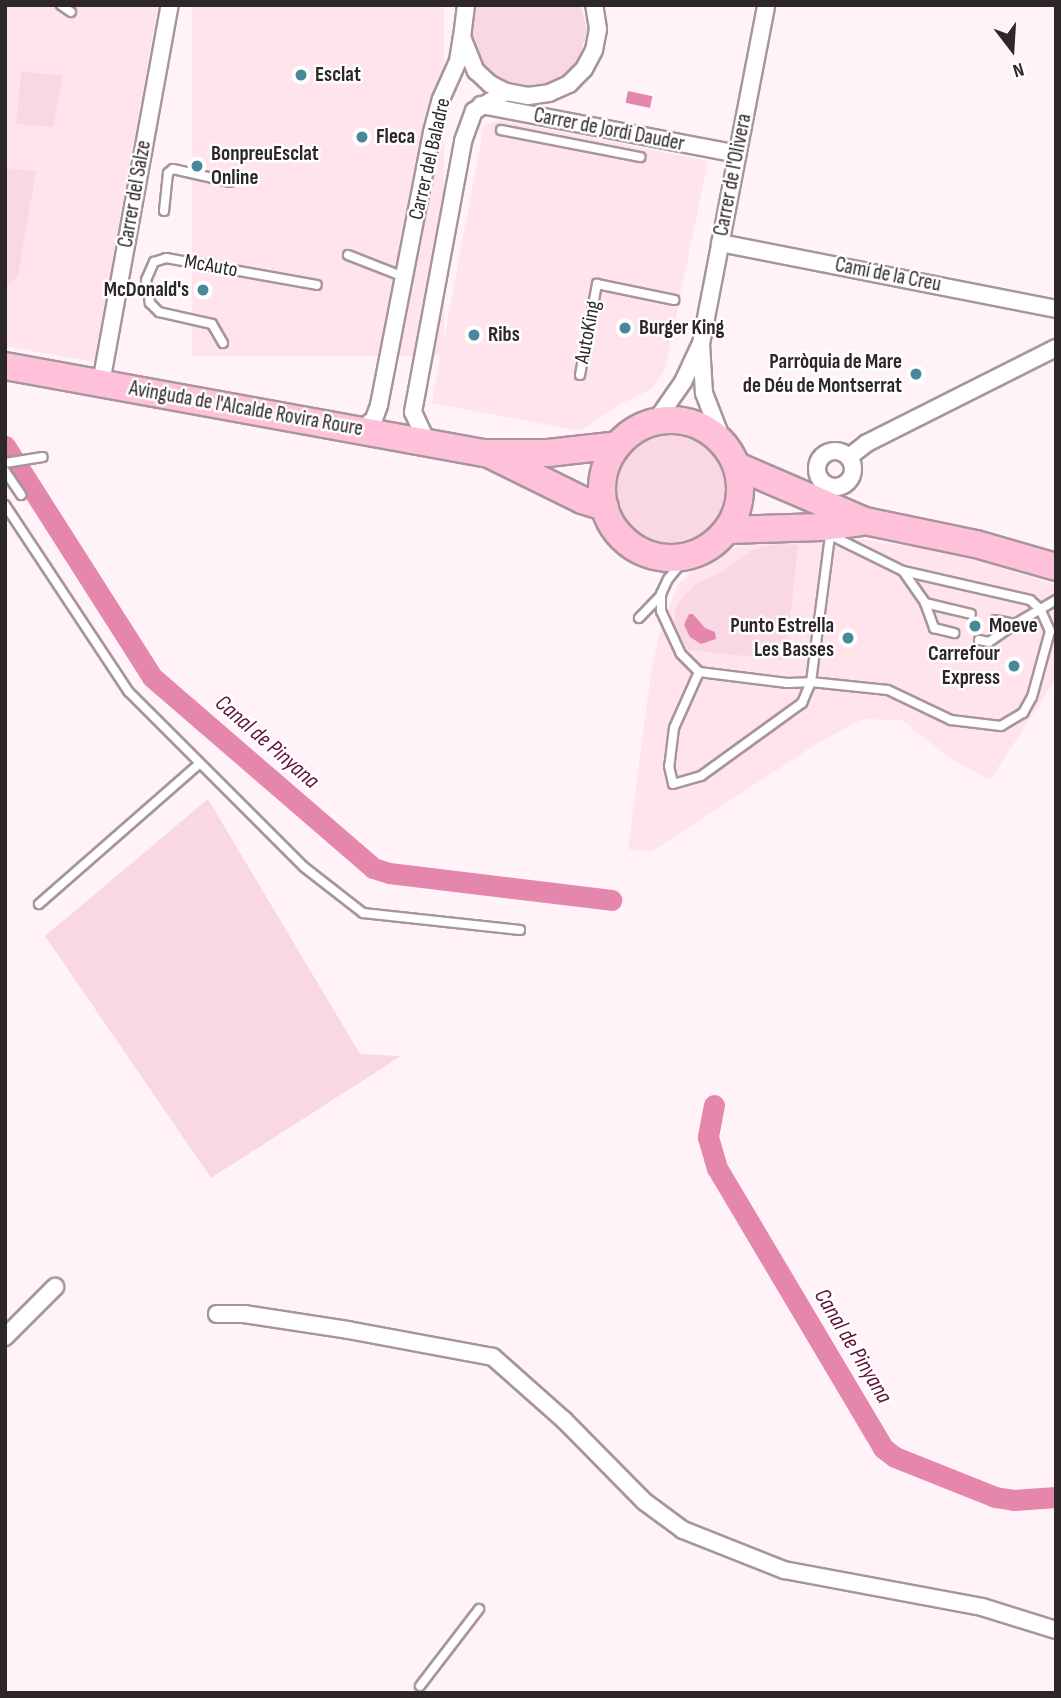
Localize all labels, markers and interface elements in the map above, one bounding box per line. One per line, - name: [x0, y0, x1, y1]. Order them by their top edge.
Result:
- north arrow: [977, 14, 1047, 84]
- text: N: [1010, 57, 1027, 82]
- place label: Esclat: [315, 62, 361, 88]
- marker: Esclat: [293, 67, 309, 83]
- street label: Carrer del Baladre: [404, 96, 456, 222]
- street label: Carrer de Jordi Dauder: [532, 103, 686, 157]
- street label: Carrer de l'Olivera: [709, 112, 757, 238]
- place label: Fleca: [376, 124, 415, 150]
- marker: Fleca: [354, 129, 370, 145]
- street label: Carrer del Salze: [113, 138, 157, 250]
- place label: BonpreuEsclat Online: [211, 141, 319, 191]
- marker: BonpreuEsclat Online: [189, 158, 205, 174]
- street label: McAuto: [182, 249, 240, 283]
- street label: Camí de la Creu: [833, 252, 943, 298]
- place label: McDonald's: [104, 277, 189, 303]
- marker: McDonald's: [195, 282, 211, 298]
- street label: AutoKing: [570, 298, 606, 366]
- place label: Burger King: [639, 315, 724, 341]
- marker: Burger King: [617, 320, 633, 336]
- place label: Ribs: [488, 322, 520, 348]
- marker: Ribs: [466, 327, 482, 343]
- place label: Parròquia de Mare de Déu de Montserrat: [743, 349, 902, 399]
- marker: Parròquia de Mare de Déu de Montserrat: [908, 366, 924, 382]
- street label: Avinguda de l'Alcalde Rovira Roure: [127, 376, 365, 442]
- place label: Punto Estrella Les Basses: [730, 613, 834, 663]
- place label: Moeve: [989, 613, 1038, 639]
- marker: Moeve: [967, 618, 983, 634]
- marker: Punto Estrella Les Basses: [840, 630, 856, 646]
- place label: Carrefour Express: [928, 641, 1000, 691]
- marker: Carrefour Express: [1006, 658, 1022, 674]
- water label: Canal de Pinyana: [209, 689, 325, 795]
- water label: Canal de Pinyana: [808, 1284, 898, 1408]

